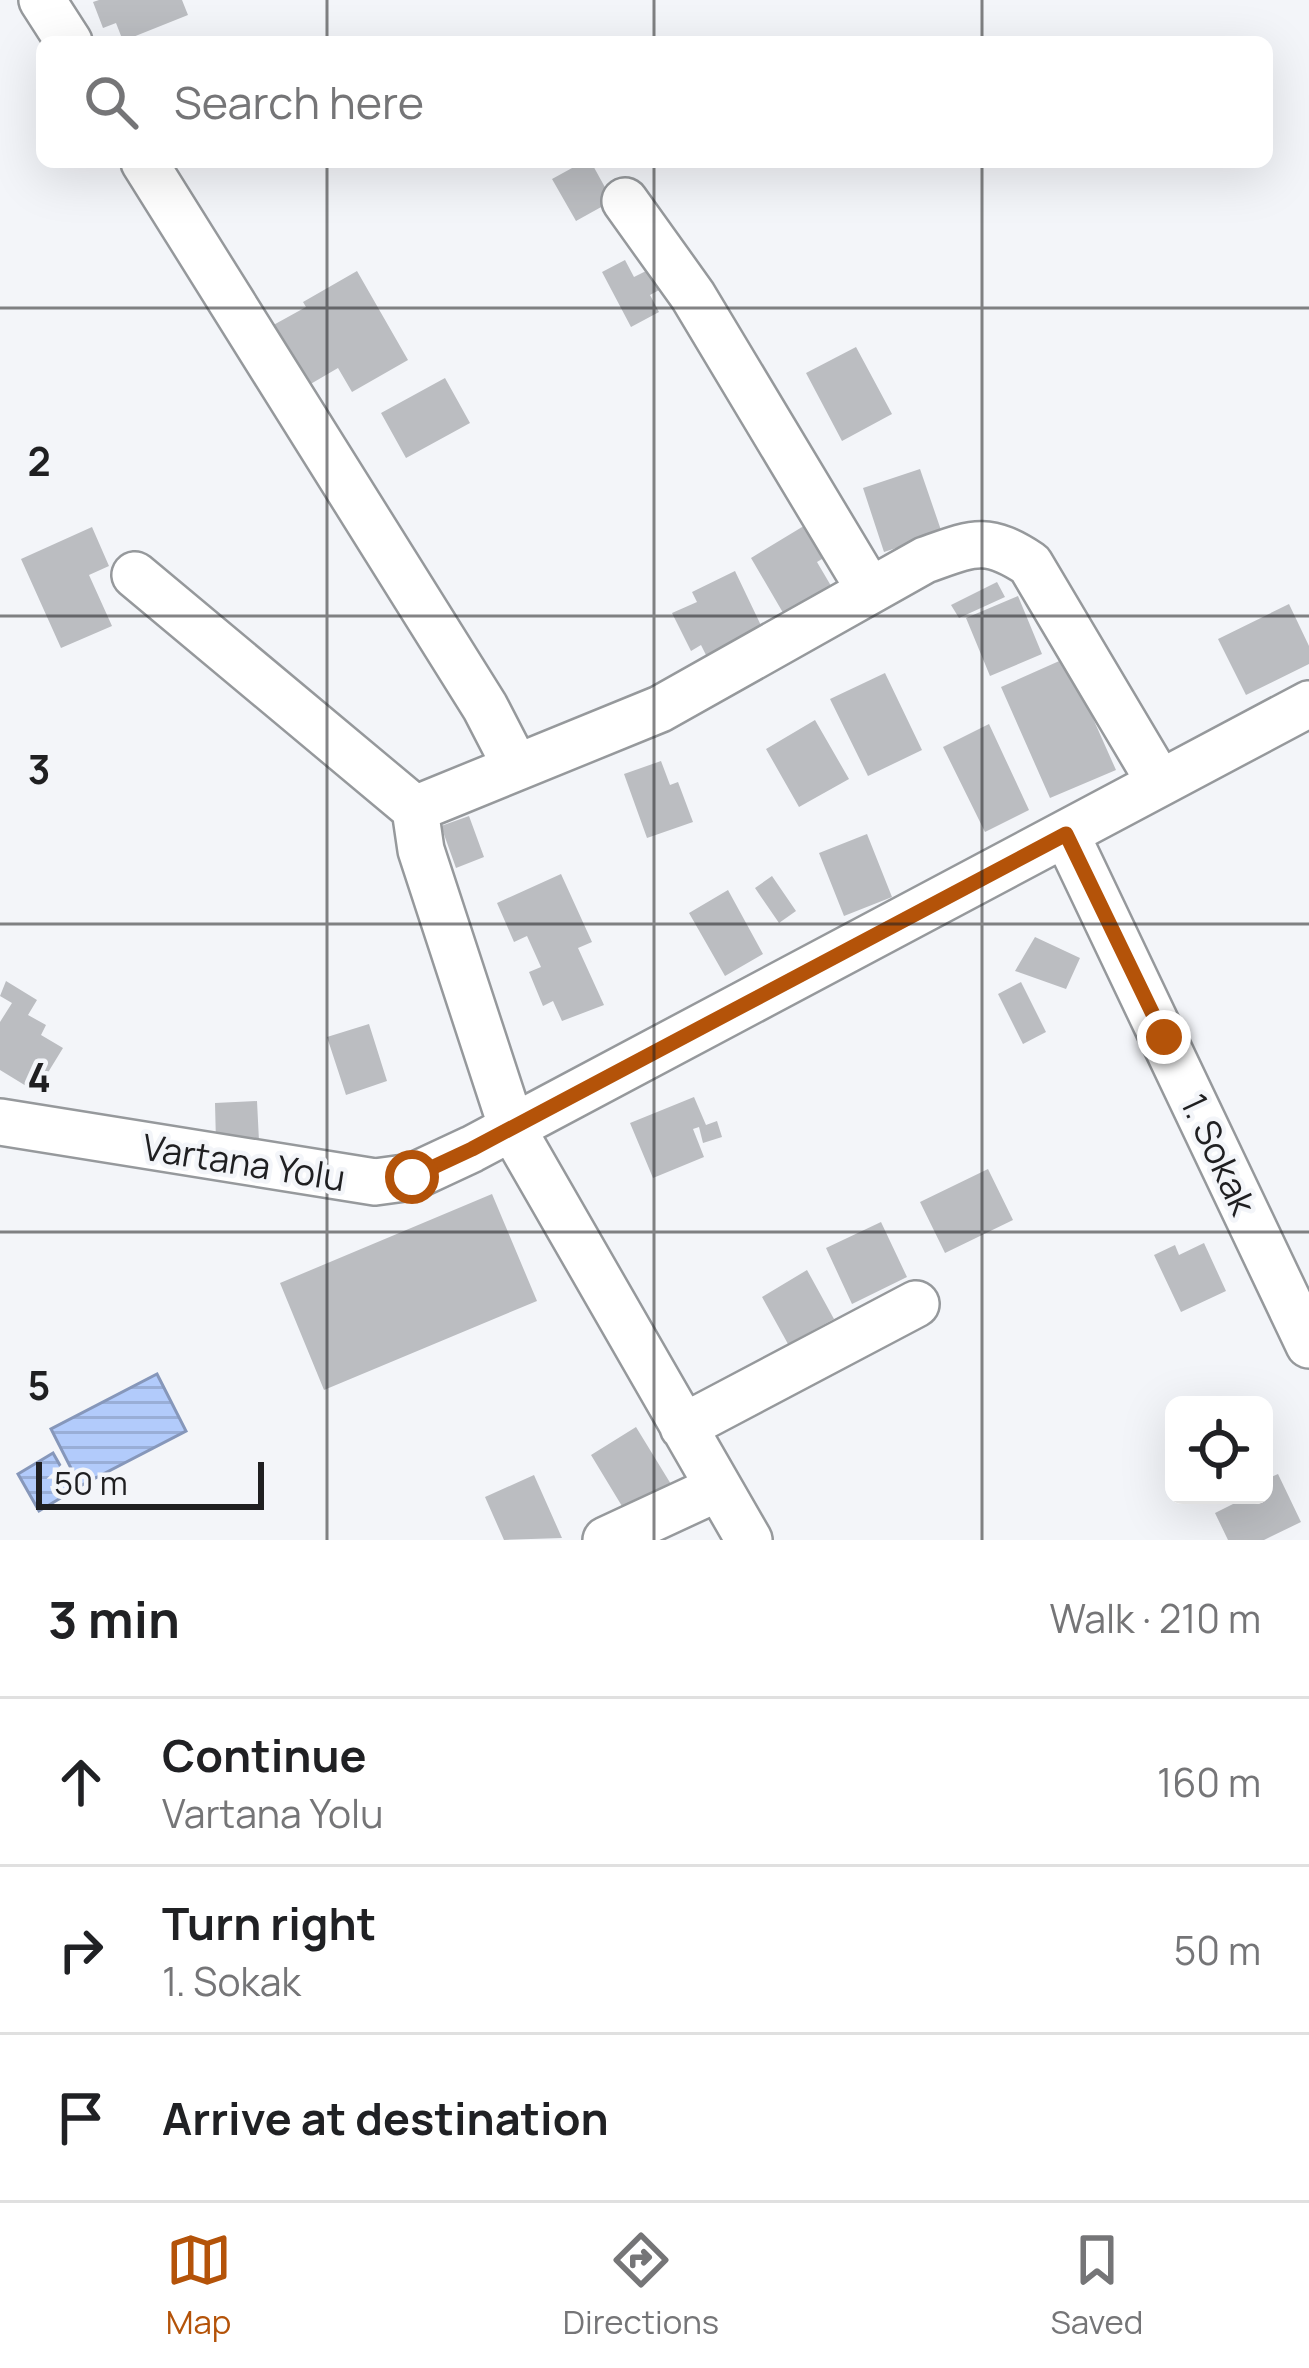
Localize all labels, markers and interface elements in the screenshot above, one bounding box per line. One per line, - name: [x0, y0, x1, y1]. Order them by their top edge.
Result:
- search box: [36, 36, 1273, 168]
- icon: search: [78, 69, 144, 135]
- text: Search here: [174, 71, 424, 133]
- text: 2: [27, 434, 51, 488]
- text: 3: [28, 742, 50, 796]
- route end: [1137, 1010, 1191, 1064]
- text: 4: [27, 1050, 51, 1104]
- street label: 1. Sokak: [1170, 1086, 1269, 1223]
- street label: Vartana Yolu: [139, 1122, 349, 1202]
- route start: [385, 1150, 439, 1204]
- text: 5: [28, 1358, 50, 1412]
- map controls: [1165, 1396, 1273, 1504]
- button: locate: [1165, 1396, 1273, 1504]
- scale bar: [36, 1456, 264, 1509]
- text: 50 m: [54, 1460, 128, 1505]
- text: 3 min: [48, 1584, 180, 1653]
- text: Walk · 210 m: [1050, 1591, 1261, 1645]
- text: Continue: [162, 1724, 367, 1786]
- icon: ahead: [48, 1749, 114, 1815]
- text: 160 m: [1157, 1755, 1261, 1809]
- text: Vartana Yolu: [162, 1786, 383, 1840]
- text: Turn right: [162, 1892, 376, 1954]
- icon: right: [48, 1917, 114, 1983]
- text: 50 m: [1174, 1923, 1261, 1977]
- text: 1. Sokak: [162, 1954, 301, 2008]
- icon: arrive: [48, 2085, 114, 2151]
- text: Arrive at destination: [162, 2087, 609, 2149]
- tab: Map: [166, 2227, 232, 2344]
- tab: Directions: [563, 2227, 719, 2344]
- tab: Saved: [1050, 2227, 1143, 2344]

